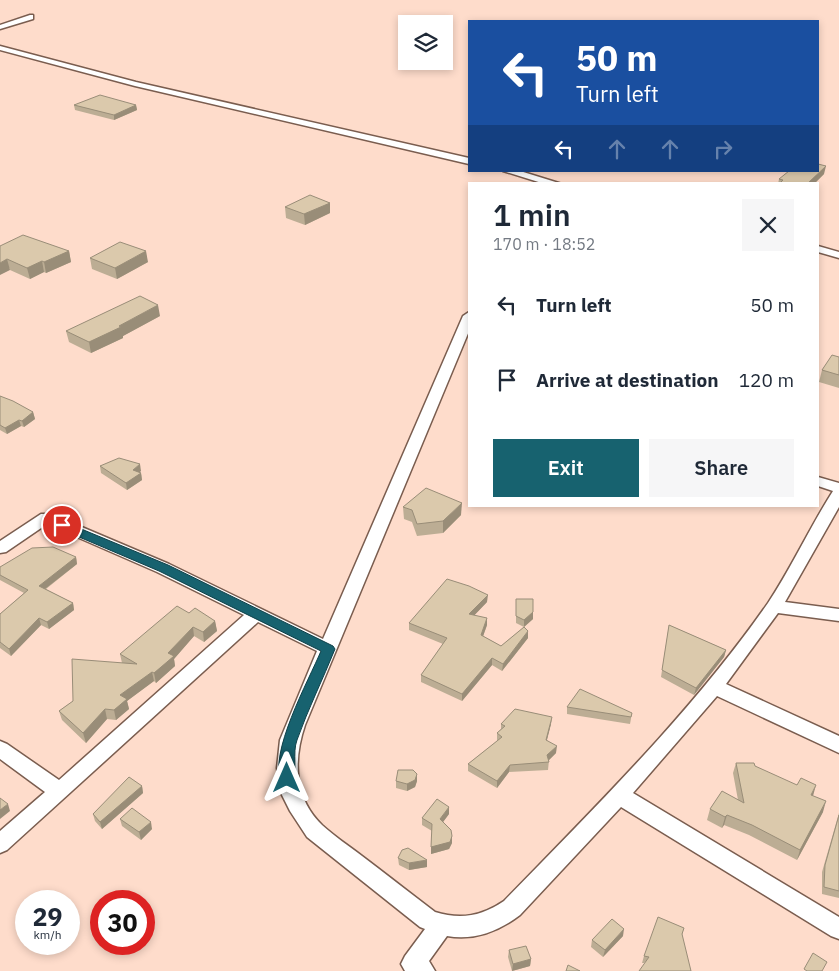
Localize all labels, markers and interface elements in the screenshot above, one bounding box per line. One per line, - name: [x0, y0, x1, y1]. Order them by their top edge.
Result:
- map controls: [398, 15, 453, 70]
- button: layers: [398, 15, 453, 70]
- text: 50 m: [576, 35, 658, 81]
- icon: left: [493, 40, 558, 105]
- text: Turn left: [576, 79, 659, 108]
- icon: left: [550, 135, 578, 163]
- icon: ahead: [603, 135, 631, 163]
- icon: ahead: [656, 135, 684, 163]
- icon: right: [709, 135, 737, 163]
- text: 1 min: [493, 195, 571, 234]
- button: close: [742, 199, 794, 251]
- text: 170 m · 18:52: [493, 234, 595, 254]
- icon: left: [493, 291, 521, 319]
- text: Turn left: [536, 293, 612, 317]
- text: 50 m: [750, 293, 794, 317]
- icon: arrive: [493, 366, 521, 394]
- text: Arrive at destination: [536, 368, 719, 392]
- text: 120 m: [739, 368, 794, 392]
- button: Exit: [493, 439, 639, 497]
- button: Share: [649, 439, 794, 497]
- pin: [41, 504, 83, 546]
- icon: arrive: [48, 511, 76, 539]
- position arrow: [260, 751, 312, 803]
- speed limit sign: 30: [90, 890, 155, 955]
- text: 29: [32, 900, 63, 933]
- text: km/h: [33, 927, 62, 942]

